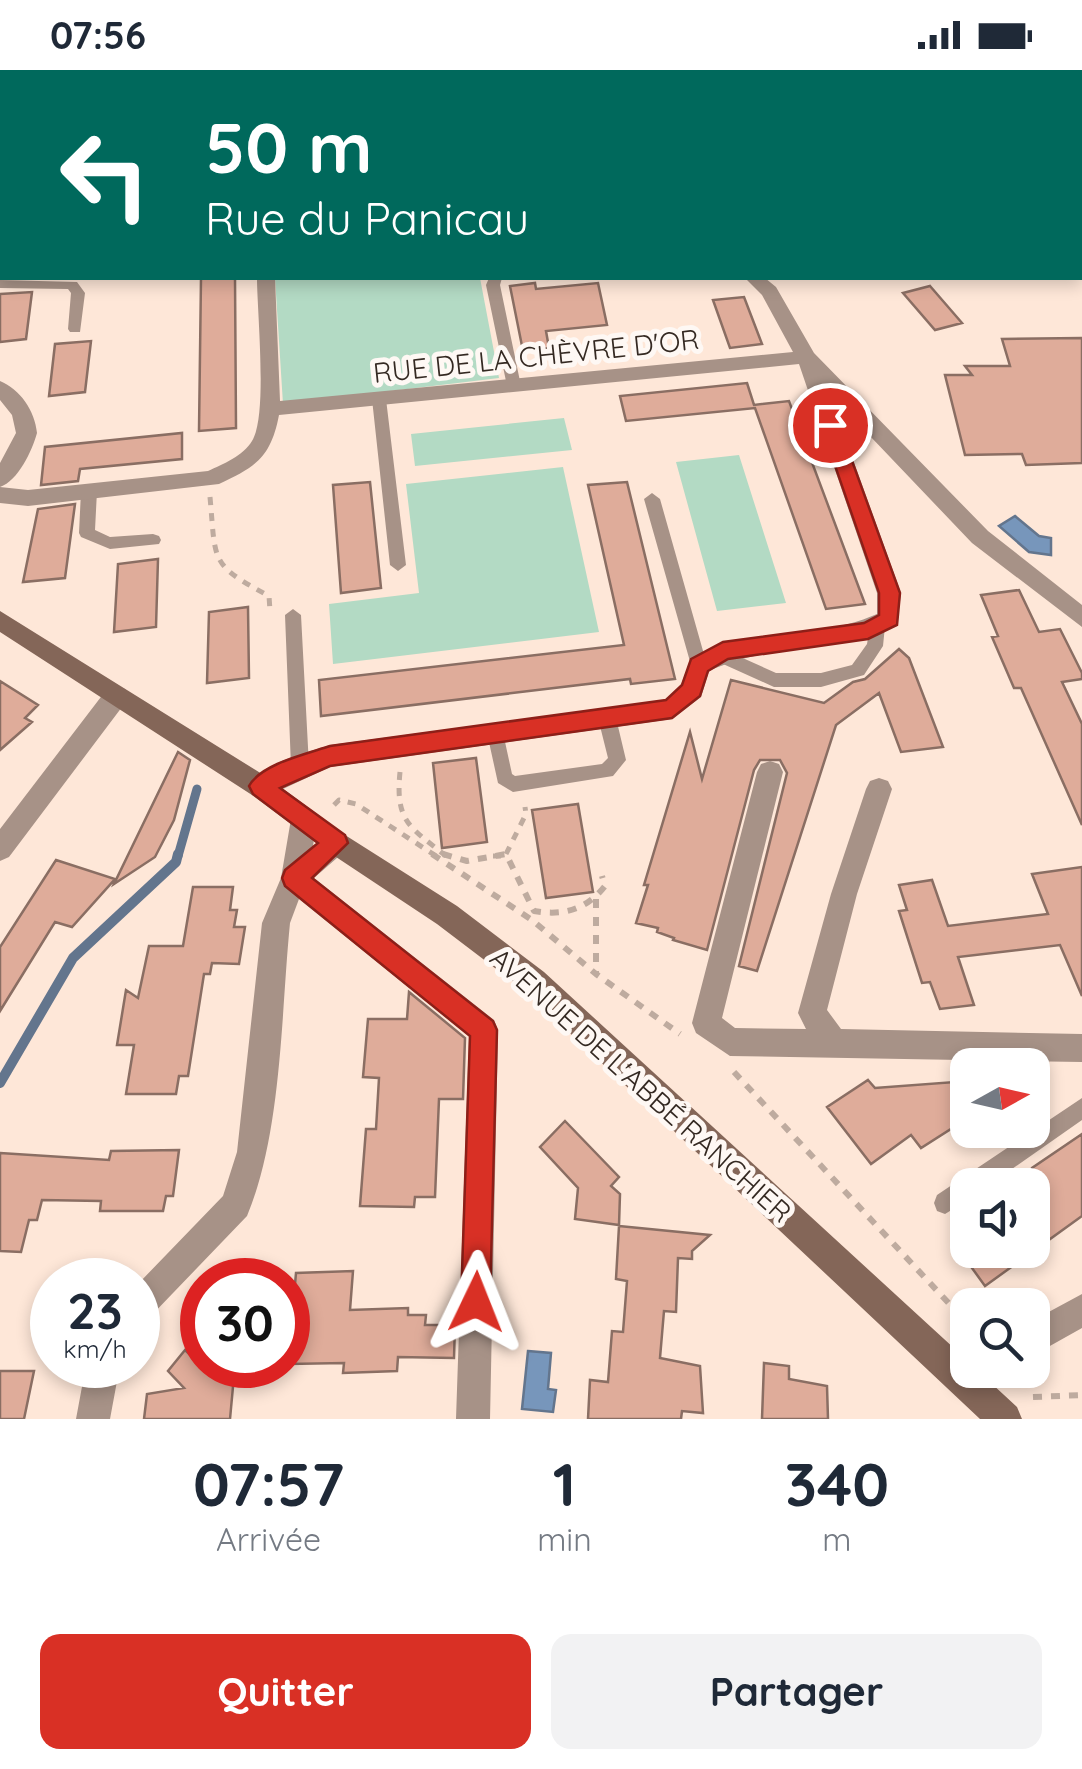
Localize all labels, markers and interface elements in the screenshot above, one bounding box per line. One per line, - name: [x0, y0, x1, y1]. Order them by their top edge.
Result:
- text: 07:56: [50, 11, 146, 59]
- text: 50 m: [205, 103, 372, 191]
- icon: left: [40, 110, 170, 240]
- text: Rue du Panicau: [205, 190, 529, 246]
- street label: RUE DE LA CHÈVRE D'OR: [371, 321, 701, 390]
- pin: [788, 383, 873, 468]
- icon: arrive: [803, 398, 858, 453]
- street label: AVENUE DE L'ABBÉ RANCHIER: [483, 940, 799, 1229]
- north arrow: [950, 1048, 1050, 1148]
- map controls: [950, 1048, 1050, 1388]
- button: sound: [950, 1168, 1050, 1268]
- position arrow: [424, 1250, 528, 1354]
- speed limit sign: 30: [180, 1258, 310, 1388]
- text: 23: [67, 1279, 123, 1342]
- button: search: [950, 1288, 1050, 1388]
- text: km/h: [63, 1333, 127, 1364]
- text: 07:57: [193, 1446, 344, 1521]
- text: 1: [553, 1446, 576, 1521]
- text: 340: [785, 1446, 889, 1521]
- text: Arrivée: [216, 1519, 321, 1559]
- text: min: [537, 1519, 592, 1559]
- text: m: [822, 1519, 851, 1559]
- button: Quitter: [40, 1634, 531, 1749]
- button: Partager: [551, 1634, 1042, 1749]

